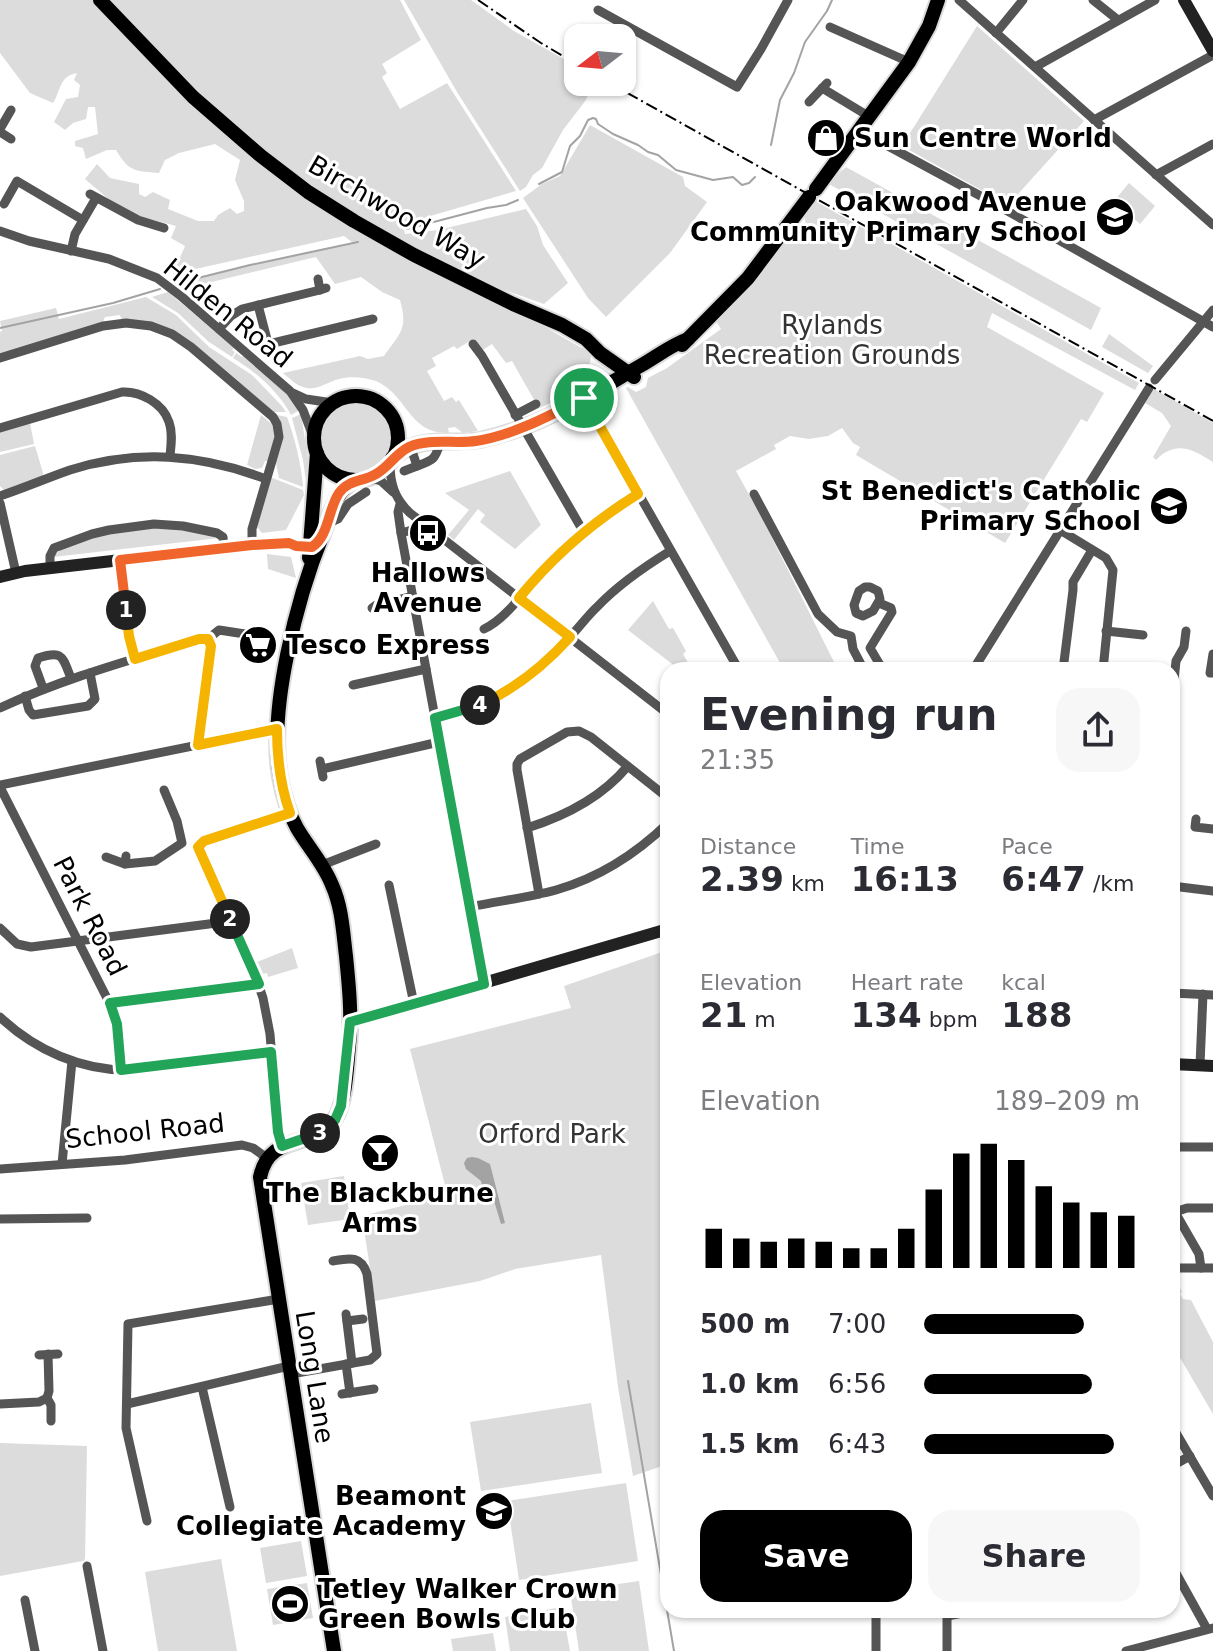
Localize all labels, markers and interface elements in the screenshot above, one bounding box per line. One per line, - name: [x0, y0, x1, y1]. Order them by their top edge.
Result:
- north arrow: [564, 24, 636, 96]
- map controls: [564, 24, 636, 96]
- shop icon: Sun Centre World: [805, 117, 847, 159]
- place label: Sun Centre World: [854, 123, 1112, 153]
- street label: Birchwood Way: [303, 149, 491, 275]
- place label: Oakwood Avenue Community Primary School: [690, 187, 1087, 247]
- school or university icon: Oakwood Avenue Community Primary School: [1094, 196, 1136, 238]
- street label: Hilden Road: [158, 252, 298, 374]
- park label: Rylands Recreation Grounds: [704, 310, 960, 370]
- pin: [550, 364, 618, 432]
- icon: arrive: [562, 376, 606, 420]
- place label: St Benedict's Catholic Primary School: [821, 476, 1141, 536]
- school or university icon: St Benedict's Catholic Primary School: [1148, 485, 1190, 527]
- bus stop icon: Hallows Avenue: [407, 512, 449, 554]
- place label: Hallows Avenue: [371, 558, 485, 618]
- pin: 1: [106, 590, 146, 630]
- text: 1: [118, 597, 134, 622]
- supermarket icon: Tesco Express: [237, 624, 279, 666]
- place label: Tesco Express: [286, 630, 490, 660]
- pin: 4: [460, 685, 500, 725]
- button: share: [1056, 688, 1140, 772]
- text: Evening run: [700, 689, 997, 740]
- text: 4: [472, 692, 488, 717]
- text: 21:35: [700, 745, 775, 775]
- text: Distance: [700, 834, 796, 859]
- text: Time: [851, 834, 905, 859]
- text: Pace: [1001, 834, 1053, 859]
- street label: Park Road: [47, 851, 133, 981]
- text: 2.39: [700, 859, 784, 899]
- text: 16:13: [851, 859, 959, 899]
- text: 6:47: [1001, 859, 1086, 899]
- text: km: [784, 871, 825, 896]
- text: /km: [1086, 871, 1134, 896]
- pin: 2: [210, 899, 250, 939]
- text: 2: [222, 906, 238, 931]
- text: Elevation: [700, 970, 802, 995]
- text: Heart rate: [851, 970, 964, 995]
- text: kcal: [1001, 970, 1046, 995]
- text: 21: [700, 995, 747, 1035]
- text: 134: [851, 995, 922, 1035]
- text: 188: [1001, 995, 1072, 1035]
- text: m: [747, 1007, 776, 1032]
- text: bpm: [922, 1007, 978, 1032]
- text: Elevation: [700, 1086, 821, 1116]
- text: 189–209 m: [994, 1086, 1140, 1116]
- street label: School Road: [64, 1108, 226, 1154]
- pin: 3: [300, 1113, 340, 1153]
- park label: Orford Park: [478, 1119, 626, 1149]
- text: 3: [312, 1120, 328, 1145]
- bar icon: The Blackburne Arms: [359, 1132, 401, 1174]
- place label: The Blackburne Arms: [266, 1178, 494, 1238]
- street label: Long Lane: [290, 1308, 340, 1446]
- text: 500 m: [700, 1309, 790, 1339]
- text: 7:00: [828, 1309, 886, 1339]
- text: 1.0 km: [700, 1369, 800, 1399]
- text: 6:56: [828, 1369, 886, 1399]
- text: 1.5 km: [700, 1429, 800, 1459]
- text: 6:43: [828, 1429, 886, 1459]
- place label: Beamont Collegiate Academy: [176, 1481, 466, 1541]
- school or university icon: Beamont Collegiate Academy: [473, 1490, 515, 1532]
- button: Save: [700, 1510, 912, 1602]
- button: Share: [928, 1510, 1140, 1602]
- place label: Tetley Walker Crown Green Bowls Club: [318, 1574, 618, 1634]
- sports icon: Tetley Walker Crown Green Bowls Club: [269, 1583, 311, 1625]

